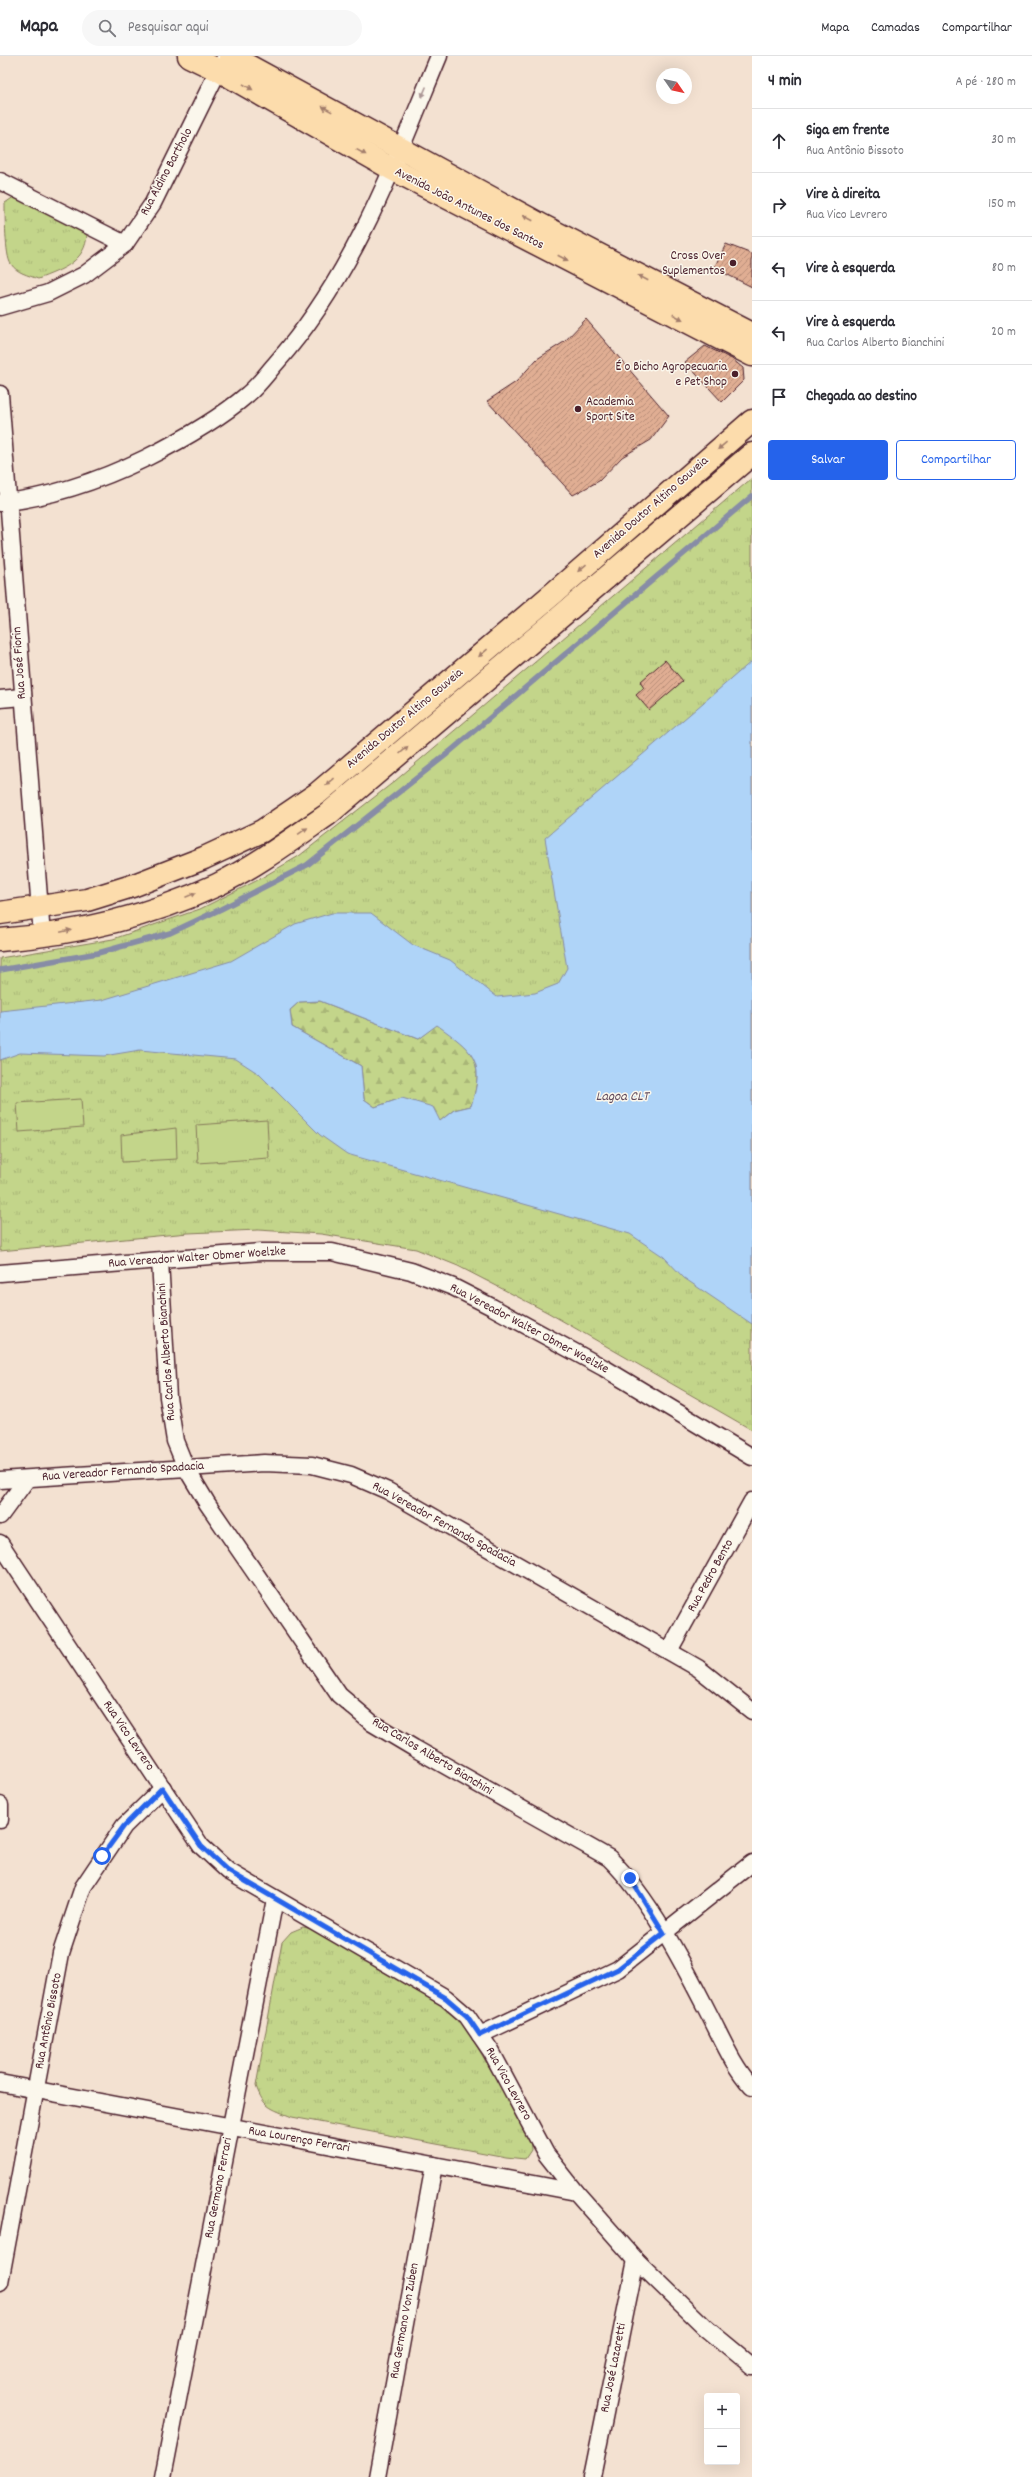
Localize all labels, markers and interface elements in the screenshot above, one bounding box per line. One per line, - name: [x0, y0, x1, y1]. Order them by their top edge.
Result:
- search box: [82, 10, 362, 46]
- text: Mapa: [20, 14, 58, 41]
- icon: search: [96, 17, 118, 39]
- text: Pesquisar aqui: [128, 17, 209, 39]
- text: Mapa: [821, 18, 849, 38]
- text: Camadas: [871, 18, 920, 38]
- text: Compartilhar: [942, 18, 1012, 38]
- north arrow: [656, 68, 692, 104]
- text: 4 min: [768, 70, 802, 94]
- text: A pé · 280 m: [956, 73, 1016, 92]
- one-way arrow: [242, 84, 254, 91]
- one-way arrow: [421, 86, 427, 97]
- one-way arrow: [321, 105, 333, 112]
- text: Siga em frente: [806, 120, 889, 142]
- street label: Rua Aldino Bartholo: [136, 125, 198, 219]
- icon: ahead: [768, 130, 790, 152]
- text: 30 m: [991, 131, 1016, 150]
- text: Rua Antônio Bissoto: [806, 142, 904, 161]
- one-way arrow: [355, 149, 367, 156]
- street label: Avenida João Antunes dos Santos: [391, 163, 547, 255]
- text: Vire à direita: [806, 184, 880, 206]
- icon: right: [768, 194, 790, 216]
- text: 150 m: [988, 195, 1016, 214]
- text: Rua Vico Levrero: [806, 206, 887, 225]
- one-way arrow: [522, 214, 533, 221]
- place label: Cross Over Suplementos: [662, 247, 725, 281]
- one-way arrow: [557, 255, 569, 261]
- marker: Cross Over Suplementos: [728, 258, 738, 268]
- icon: left: [768, 258, 790, 280]
- text: Vire à esquerda: [806, 258, 895, 280]
- text: 80 m: [992, 259, 1016, 278]
- one-way arrow: [637, 275, 648, 281]
- text: Vire à esquerda: [806, 312, 895, 334]
- one-way arrow: [673, 314, 684, 321]
- icon: left: [768, 322, 790, 344]
- text: 20 m: [991, 323, 1016, 342]
- text: Rua Carlos Alberto Bianchini: [806, 334, 944, 353]
- place label: É o Bicho Agropecuaria e Pet Shop: [616, 358, 728, 392]
- marker: É o Bicho Agropecuaria e Pet Shop: [730, 369, 740, 379]
- icon: arrive: [768, 386, 790, 408]
- text: Chegada ao destino: [806, 386, 917, 408]
- place label: Academia Sport Site: [586, 393, 635, 427]
- marker: Academia Sport Site: [573, 404, 583, 414]
- button: Salvar: [768, 440, 888, 480]
- button: Compartilhar: [896, 440, 1016, 480]
- one-way arrow: [717, 442, 728, 451]
- street label: Avenida Doutor Altino Gouveia: [589, 452, 714, 564]
- one-way arrow: [577, 564, 587, 573]
- street label: Rua José Fiorin: [8, 626, 32, 700]
- one-way arrow: [478, 648, 488, 657]
- street label: Avenida Doutor Altino Gouveia: [342, 664, 468, 774]
- one-way arrow: [399, 745, 410, 754]
- one-way arrow: [325, 777, 336, 786]
- one-way arrow: [298, 827, 309, 835]
- one-way arrow: [185, 892, 196, 898]
- one-way arrow: [60, 928, 72, 934]
- water label: Lagoa CLT: [596, 1087, 651, 1107]
- street label: Rua Vereador Walter Obmer Woelzke: [108, 1242, 287, 1274]
- street label: Rua Vereador Walter Obmer Woelzke: [446, 1279, 612, 1379]
- street label: Rua Carlos Alberto Bianchini: [153, 1282, 181, 1422]
- street label: Rua Vereador Fernando Spadacia: [41, 1457, 206, 1487]
- street label: Rua Vereador Fernando Spadacia: [368, 1477, 520, 1573]
- street label: Rua Pedro Bento: [683, 1536, 739, 1616]
- street label: Rua Vico Levrero: [97, 1697, 159, 1775]
- street label: Rua Carlos Alberto Bianchini: [368, 1713, 497, 1801]
- route start: [93, 1847, 111, 1865]
- route end: [621, 1869, 639, 1887]
- street label: Rua Antônio Bissoto: [30, 1971, 68, 2071]
- street label: Rua Vico Levrero: [480, 2044, 536, 2124]
- street label: Rua Lourenço Ferrari: [247, 2122, 352, 2158]
- street label: Rua Germano Ferrari: [200, 2135, 238, 2240]
- street label: Rua Germano Von Zuben: [385, 2261, 425, 2381]
- street label: Rua José Lazaretti: [596, 2321, 632, 2414]
- map controls: [704, 2393, 740, 2465]
- button: +: [704, 2393, 740, 2429]
- button: −: [704, 2429, 740, 2465]

